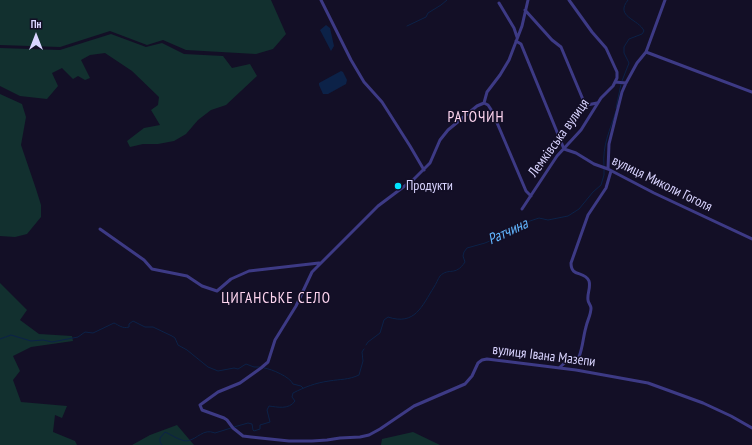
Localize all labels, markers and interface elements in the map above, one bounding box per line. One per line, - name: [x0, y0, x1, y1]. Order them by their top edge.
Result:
- north arrow: [16, 16, 56, 56]
- text: Пн: [31, 17, 41, 31]
- street label: Лемківська вулиця: [525, 96, 593, 180]
- district label: РАТОЧИН: [447, 109, 505, 127]
- street label: вулиця Миколи Гоголя: [609, 152, 715, 216]
- place label: Продукти: [406, 178, 453, 194]
- marker: Продукти: [393, 181, 403, 191]
- water label: Ратчина: [485, 215, 531, 249]
- district label: ЦИГАНСЬКЕ СЕЛО: [221, 290, 331, 308]
- street label: вулиця Івана Мазепи: [492, 341, 596, 371]

